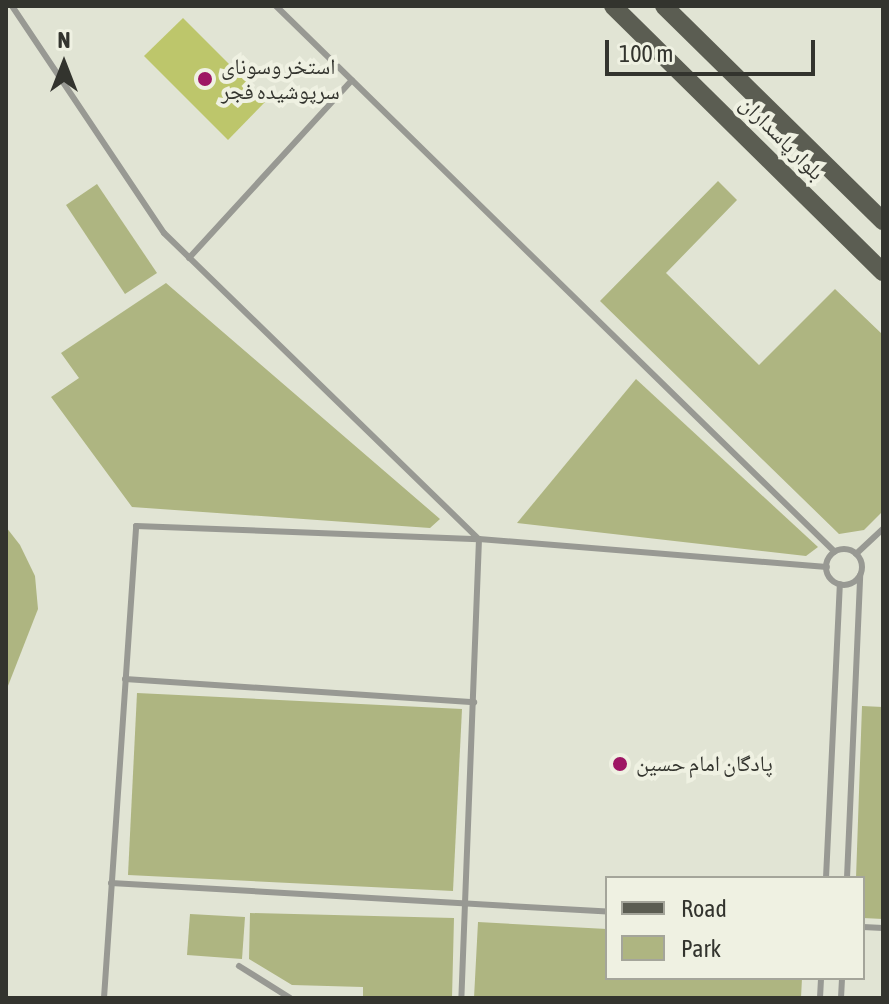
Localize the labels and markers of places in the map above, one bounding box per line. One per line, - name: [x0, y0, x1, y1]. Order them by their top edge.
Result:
- place label: استخر وسونای سرپوشیده فجر: [221, 53, 340, 104]
- marker: استخر وسونای سرپوشیده فجر: [196, 70, 214, 88]
- place label: پادگان امام حسین: [636, 751, 773, 777]
- marker: پادگان امام حسین: [611, 755, 629, 773]

